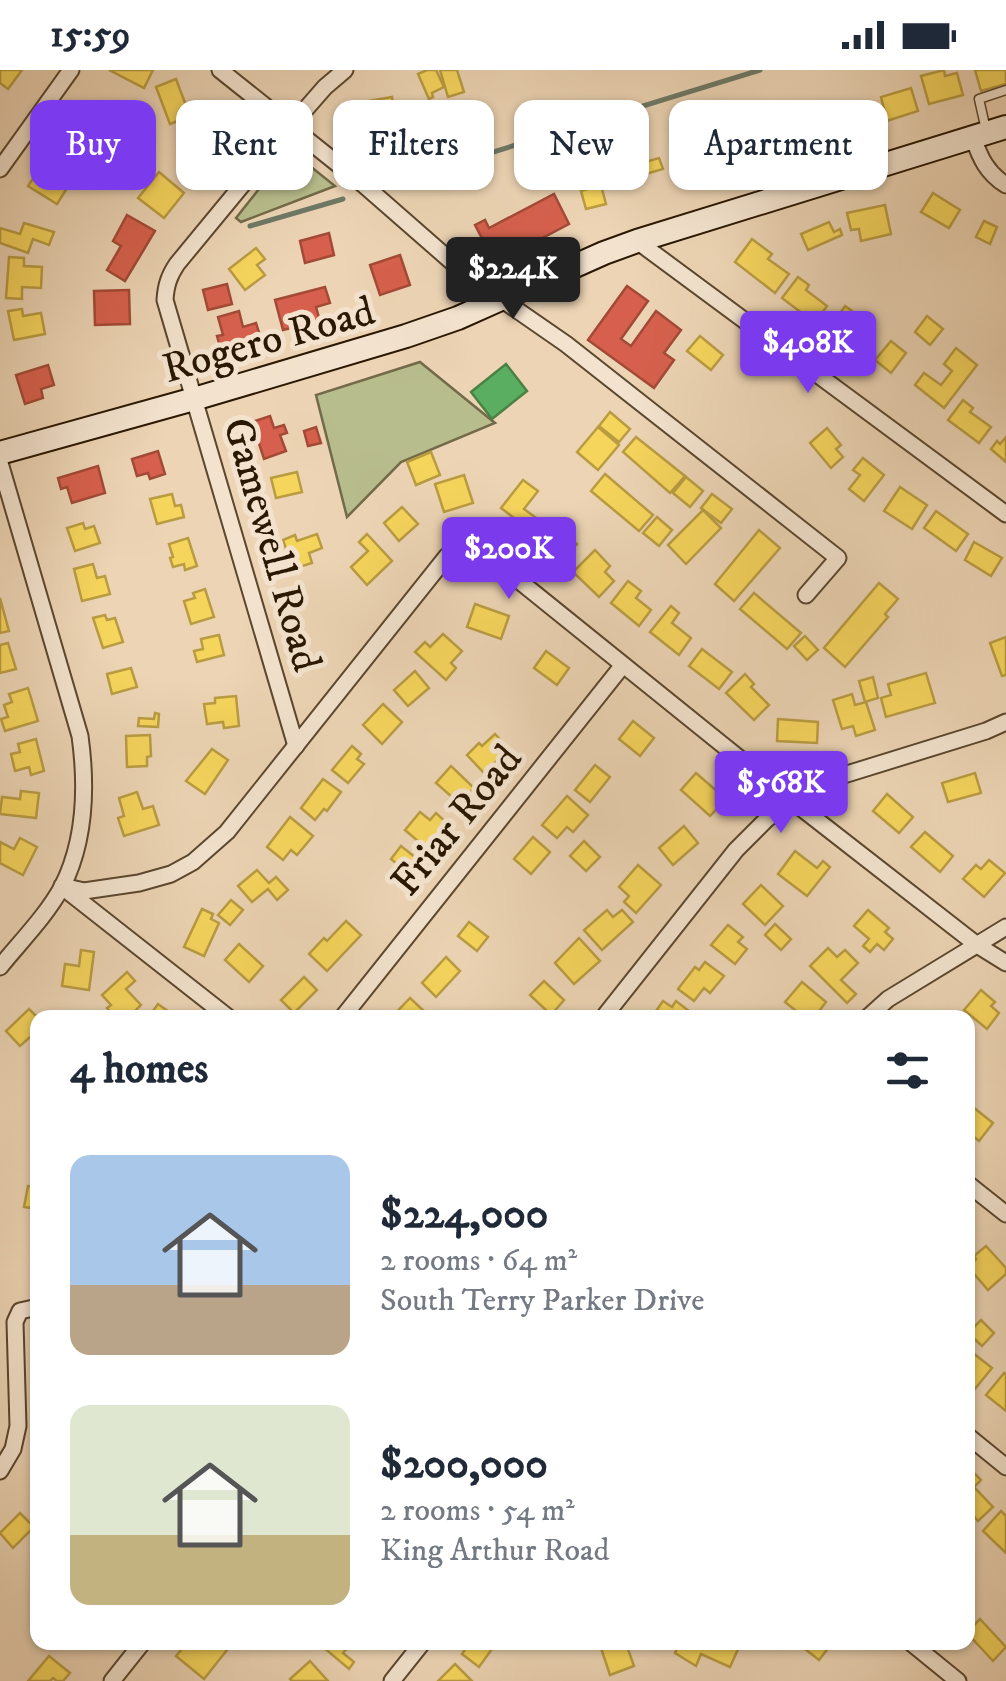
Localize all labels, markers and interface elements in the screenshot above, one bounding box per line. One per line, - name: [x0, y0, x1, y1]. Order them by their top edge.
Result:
- text: 15:59: [50, 11, 130, 59]
- chip: Buy: [30, 100, 156, 190]
- chip: Rent: [176, 100, 313, 190]
- chip: Filters: [333, 100, 494, 190]
- chip: New: [514, 100, 649, 190]
- chip: Apartment: [669, 100, 888, 190]
- pin: $224K: [443, 237, 583, 322]
- text: $224K: [468, 249, 558, 289]
- street label: Rogero Road: [157, 286, 381, 396]
- pin: $408K: [738, 311, 878, 396]
- text: $408K: [762, 323, 854, 363]
- street label: Gamewell Road: [210, 412, 332, 678]
- pin: $200K: [439, 517, 579, 602]
- text: $200K: [464, 529, 554, 569]
- street label: Friar Road: [381, 735, 534, 907]
- pin: $568K: [711, 751, 851, 836]
- text: $568K: [737, 763, 825, 803]
- icon: filters: [880, 1043, 935, 1098]
- text: 4 homes: [70, 1044, 208, 1096]
- text: $224,000: [380, 1189, 548, 1241]
- icon: home: [150, 1195, 270, 1315]
- text: 2 rooms · 64 m²: [380, 1241, 577, 1281]
- text: South Terry Parker Drive: [380, 1281, 705, 1321]
- text: $200,000: [380, 1439, 548, 1491]
- icon: home: [150, 1445, 270, 1565]
- text: 2 rooms · 54 m²: [380, 1491, 575, 1531]
- text: King Arthur Road: [380, 1531, 610, 1571]

